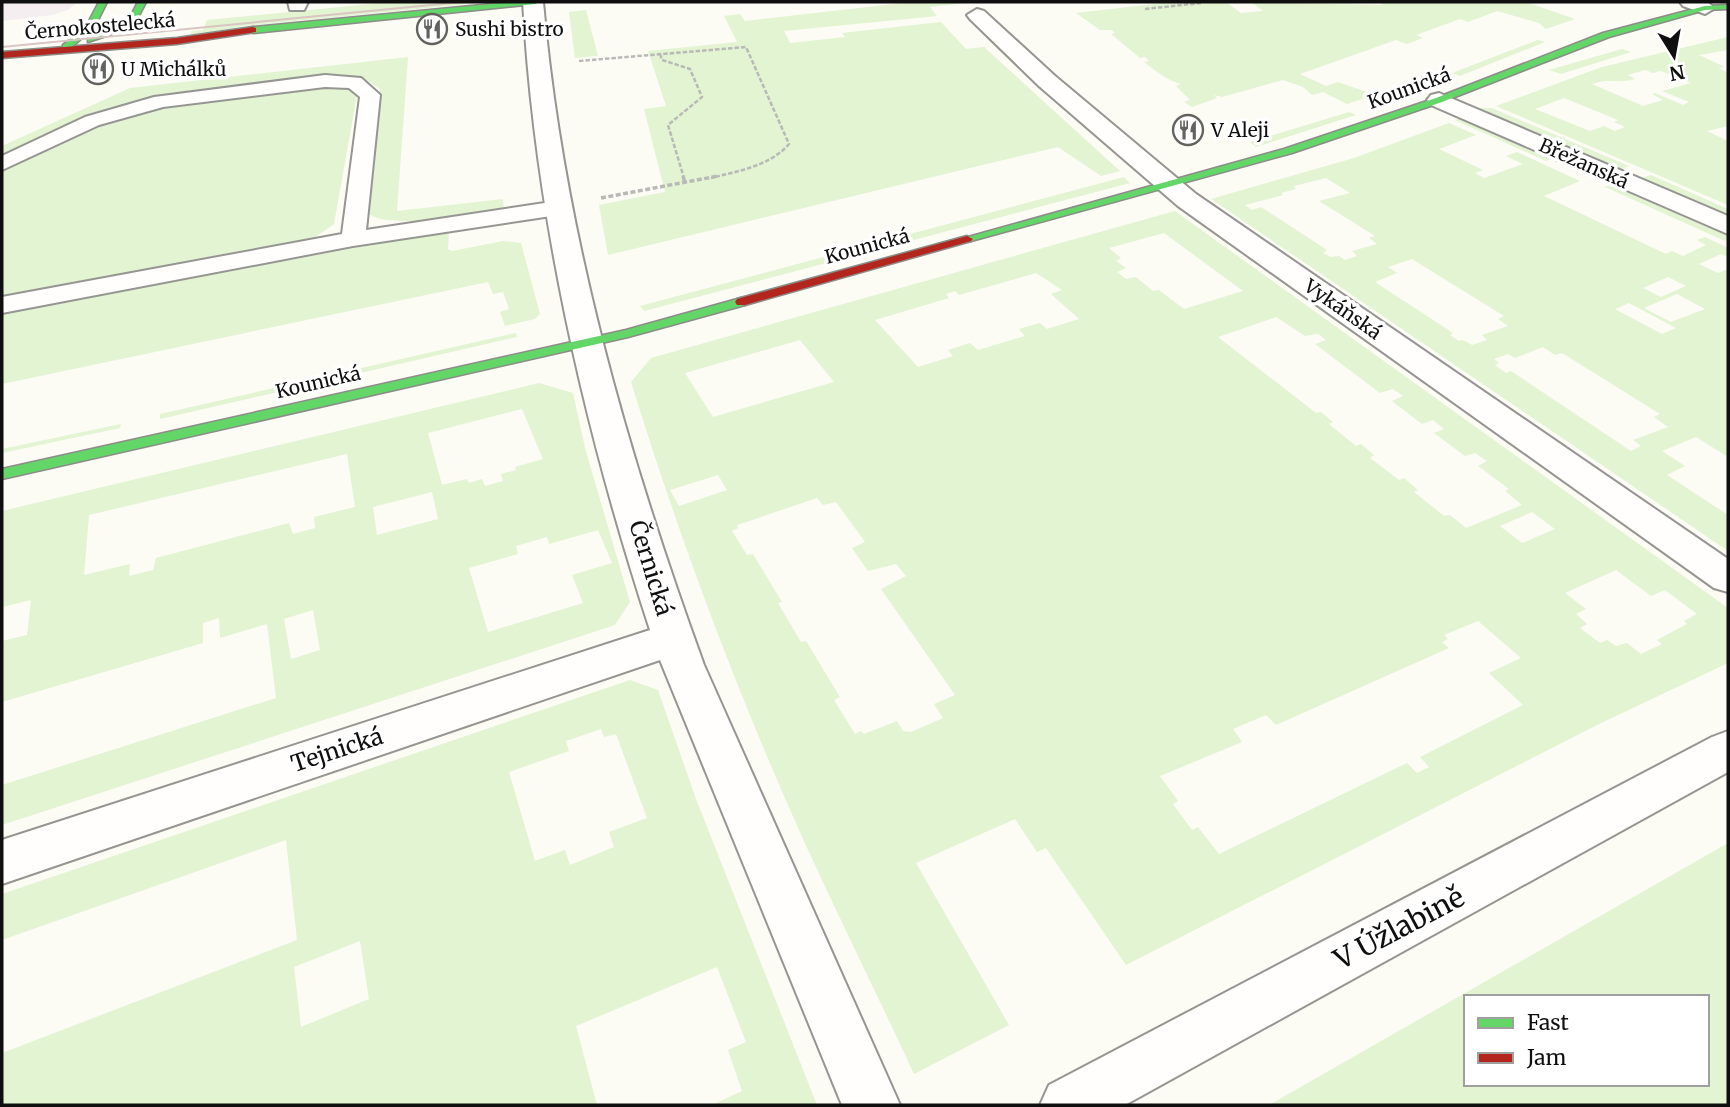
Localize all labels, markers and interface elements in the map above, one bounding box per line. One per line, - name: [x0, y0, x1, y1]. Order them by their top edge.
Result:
- street label: Černokostelecká: [24, 6, 176, 45]
- restaurant icon: Sushi bistro: [415, 12, 449, 46]
- place label: Sushi bistro: [455, 17, 564, 41]
- north arrow: [1639, 21, 1709, 91]
- restaurant icon: U Michálků: [81, 52, 115, 86]
- place label: U Michálků: [121, 57, 227, 81]
- text: N: [1668, 59, 1687, 86]
- street label: Kounická: [1364, 62, 1454, 114]
- restaurant icon: V Aleji: [1171, 113, 1205, 147]
- place label: V Aleji: [1210, 118, 1269, 142]
- street label: Břežanská: [1535, 133, 1633, 193]
- street label: Kounická: [822, 223, 912, 269]
- street label: Vykáňská: [1299, 273, 1386, 344]
- street label: Kounická: [273, 361, 363, 403]
- street label: Černická: [623, 517, 680, 619]
- street label: Tejnická: [287, 721, 386, 778]
- street label: V Úžlabině: [1327, 879, 1470, 978]
- legend: [1464, 995, 1709, 1086]
- text: Fast: [1527, 1009, 1569, 1036]
- text: Jam: [1526, 1044, 1566, 1071]

